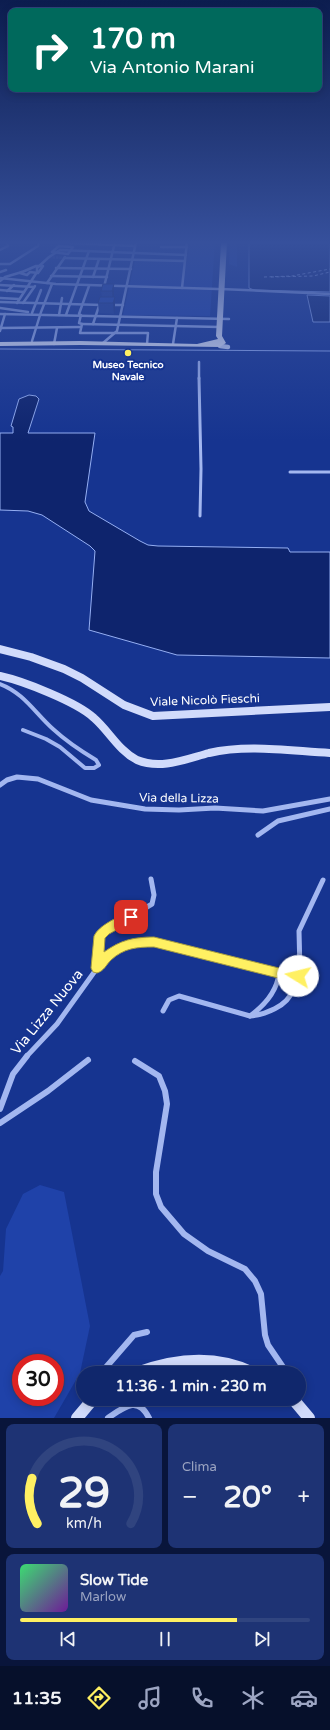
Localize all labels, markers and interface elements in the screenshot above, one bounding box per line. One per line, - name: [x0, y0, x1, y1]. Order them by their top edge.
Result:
- text: 170 m: [90, 22, 176, 56]
- icon: right: [24, 24, 76, 76]
- text: Via Antonio Marani: [90, 56, 254, 78]
- marker: Museo Tecnico Navale: [123, 348, 133, 358]
- place label: Museo Tecnico Navale: [92, 359, 164, 383]
- street label: Viale Nicolò Fieschi: [150, 691, 260, 709]
- street label: Via della Lizza: [139, 790, 219, 806]
- pin: [114, 900, 148, 934]
- icon: arrive: [120, 906, 142, 928]
- position arrow: [277, 955, 319, 997]
- street label: Via Lizza Nuova: [7, 966, 87, 1058]
- speed limit sign: 30: [12, 1354, 64, 1406]
- text: 11:36 · 1 min · 230 m: [116, 1377, 266, 1395]
- text: Clima: [182, 1459, 217, 1475]
- text: 29: [58, 1469, 110, 1519]
- text: 20°: [223, 1479, 272, 1516]
- text: −: [182, 1484, 198, 1510]
- text: +: [298, 1484, 310, 1510]
- text: km/h: [66, 1515, 102, 1532]
- text: Slow Tide: [80, 1571, 148, 1589]
- text: Marlow: [80, 1589, 126, 1605]
- icon: previous: [57, 1628, 79, 1650]
- icon: pause: [154, 1628, 176, 1650]
- icon: next: [251, 1628, 273, 1650]
- icon: directions: [85, 1684, 113, 1712]
- icon: music: [136, 1684, 164, 1712]
- icon: phone: [188, 1684, 216, 1712]
- icon: climate: [239, 1684, 267, 1712]
- icon: car: [290, 1684, 318, 1712]
- text: 11:35: [12, 1687, 62, 1709]

